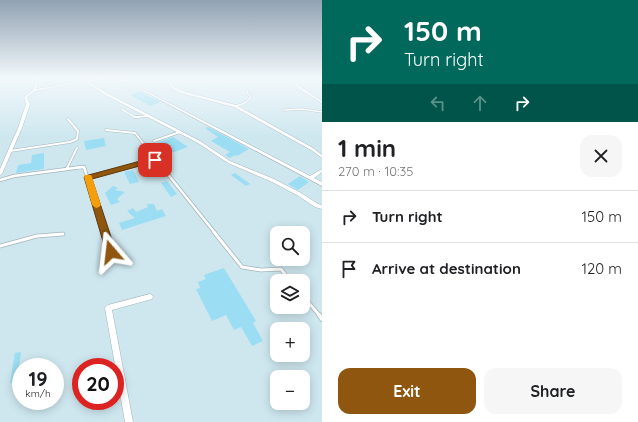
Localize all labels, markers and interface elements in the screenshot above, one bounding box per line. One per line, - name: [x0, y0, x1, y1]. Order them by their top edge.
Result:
- text: 150 m: [404, 13, 482, 48]
- icon: right: [338, 16, 390, 68]
- text: Turn right: [404, 48, 484, 71]
- icon: left: [427, 92, 449, 114]
- icon: ahead: [469, 92, 491, 114]
- icon: right: [511, 92, 533, 114]
- text: 1 min: [338, 133, 396, 163]
- button: close: [580, 135, 622, 177]
- pin: [138, 143, 172, 177]
- icon: arrive: [144, 149, 166, 171]
- text: 270 m · 10:35: [338, 163, 413, 179]
- icon: right: [338, 206, 360, 228]
- text: Turn right: [372, 207, 443, 226]
- text: 150 m: [582, 207, 622, 226]
- map controls: [270, 226, 310, 410]
- button: search: [270, 226, 310, 266]
- position arrow: [90, 231, 132, 273]
- icon: arrive: [338, 258, 360, 280]
- text: Arrive at destination: [372, 259, 521, 278]
- text: 120 m: [581, 259, 622, 278]
- button: layers: [270, 274, 310, 314]
- button: +: [270, 322, 310, 362]
- speed limit sign: 20: [72, 358, 124, 410]
- text: 19: [28, 366, 48, 391]
- button: Exit: [338, 368, 476, 414]
- button: Share: [484, 368, 622, 414]
- button: −: [270, 370, 310, 410]
- text: km/h: [25, 387, 51, 400]

